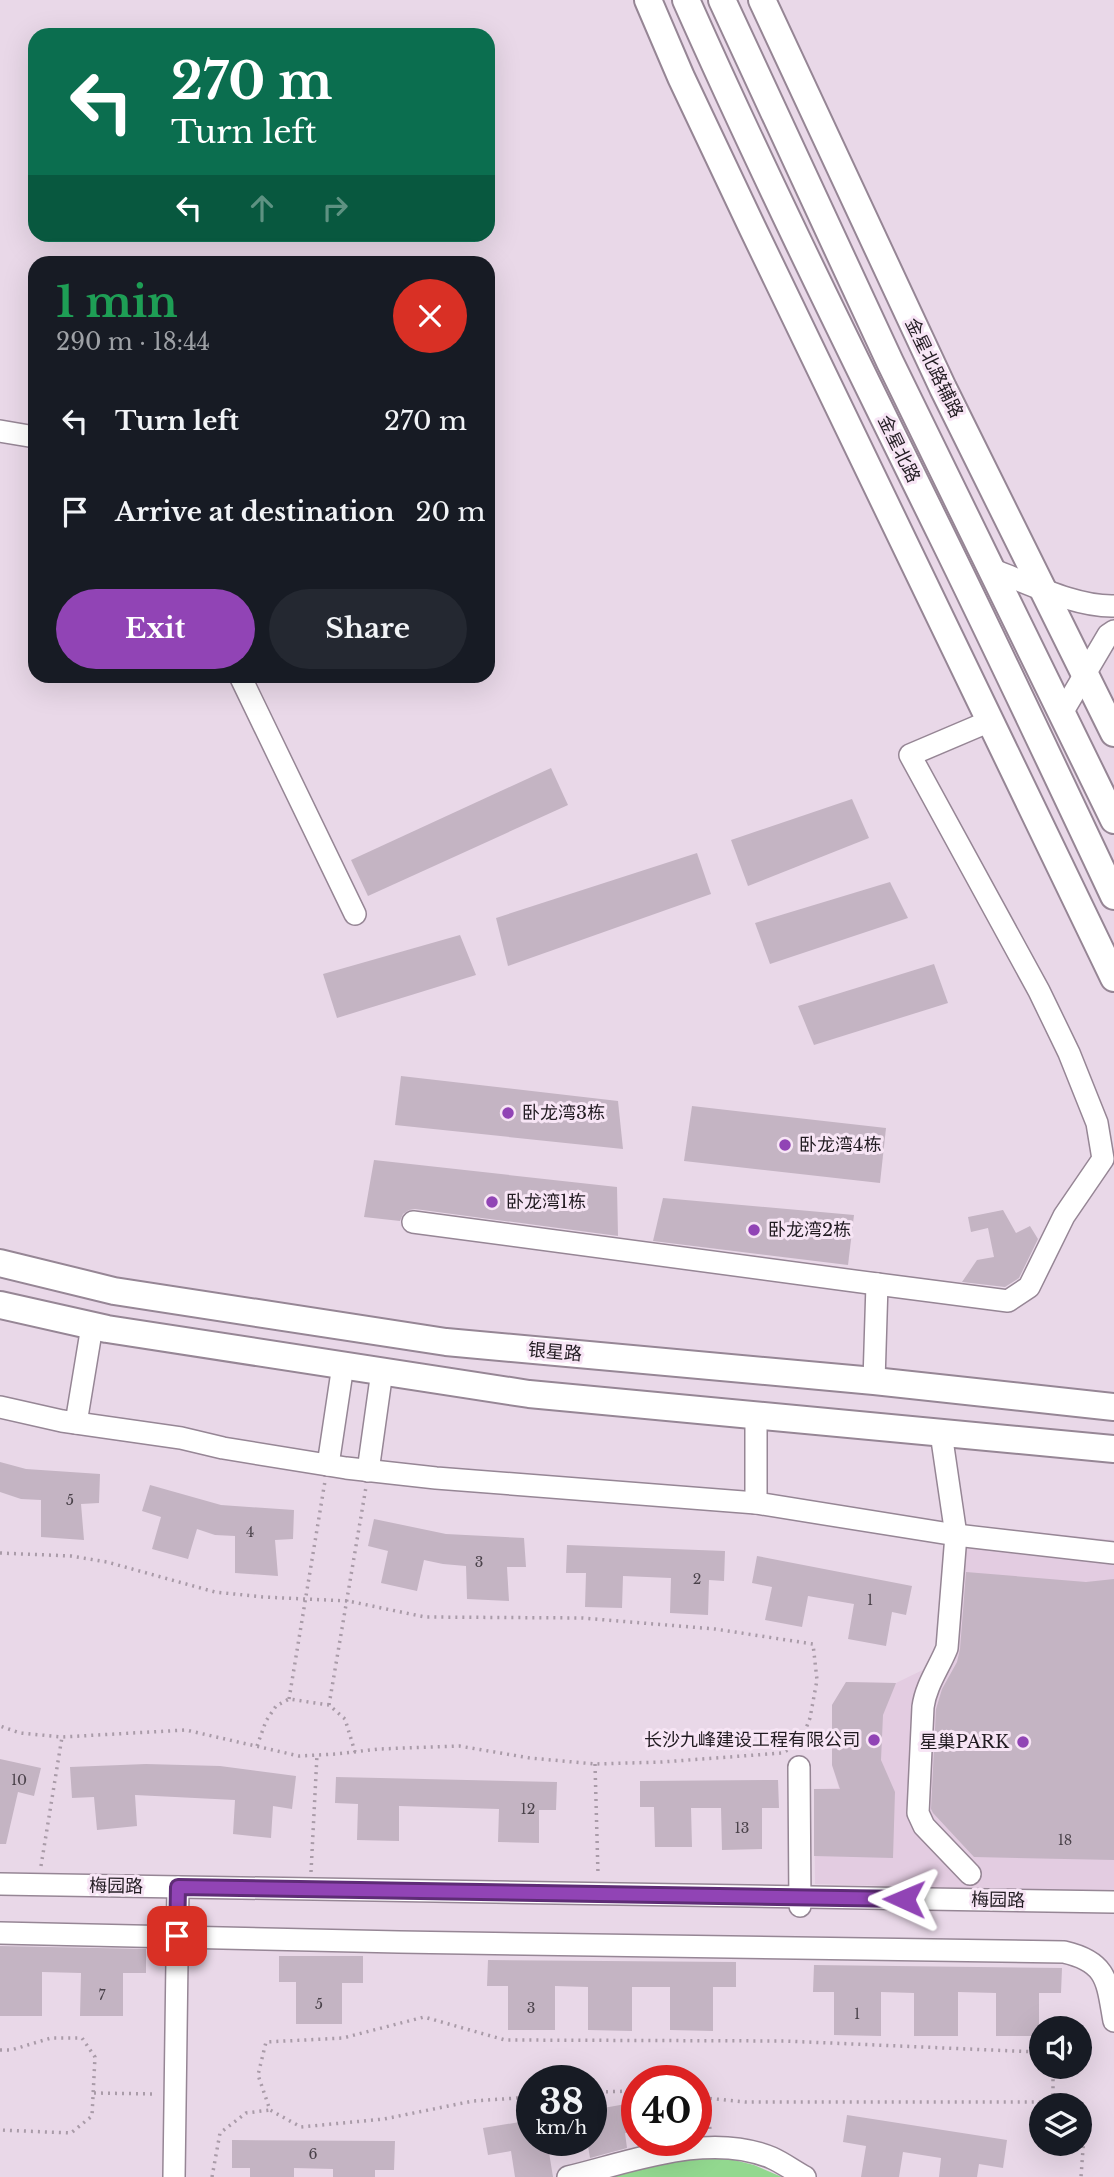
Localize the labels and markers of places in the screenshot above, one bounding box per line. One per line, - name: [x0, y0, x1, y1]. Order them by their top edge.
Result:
- place label: 卧龙湾3栋: [522, 1102, 605, 1124]
- marker: 卧龙湾3栋: [500, 1105, 516, 1121]
- place label: 卧龙湾4栋: [799, 1134, 882, 1156]
- marker: 卧龙湾4栋: [777, 1137, 793, 1153]
- place label: 卧龙湾1栋: [506, 1191, 586, 1213]
- marker: 卧龙湾1栋: [484, 1194, 500, 1210]
- place label: 卧龙湾2栋: [768, 1219, 851, 1241]
- marker: 卧龙湾2栋: [746, 1222, 762, 1238]
- place label: 长沙九峰建设工程有限公司: [644, 1729, 860, 1751]
- place label: 星巢PARK: [920, 1731, 1010, 1753]
- marker: 长沙九峰建设工程有限公司: [866, 1732, 882, 1748]
- marker: 星巢PARK: [1015, 1734, 1031, 1750]
- pin: [147, 1906, 207, 1966]

